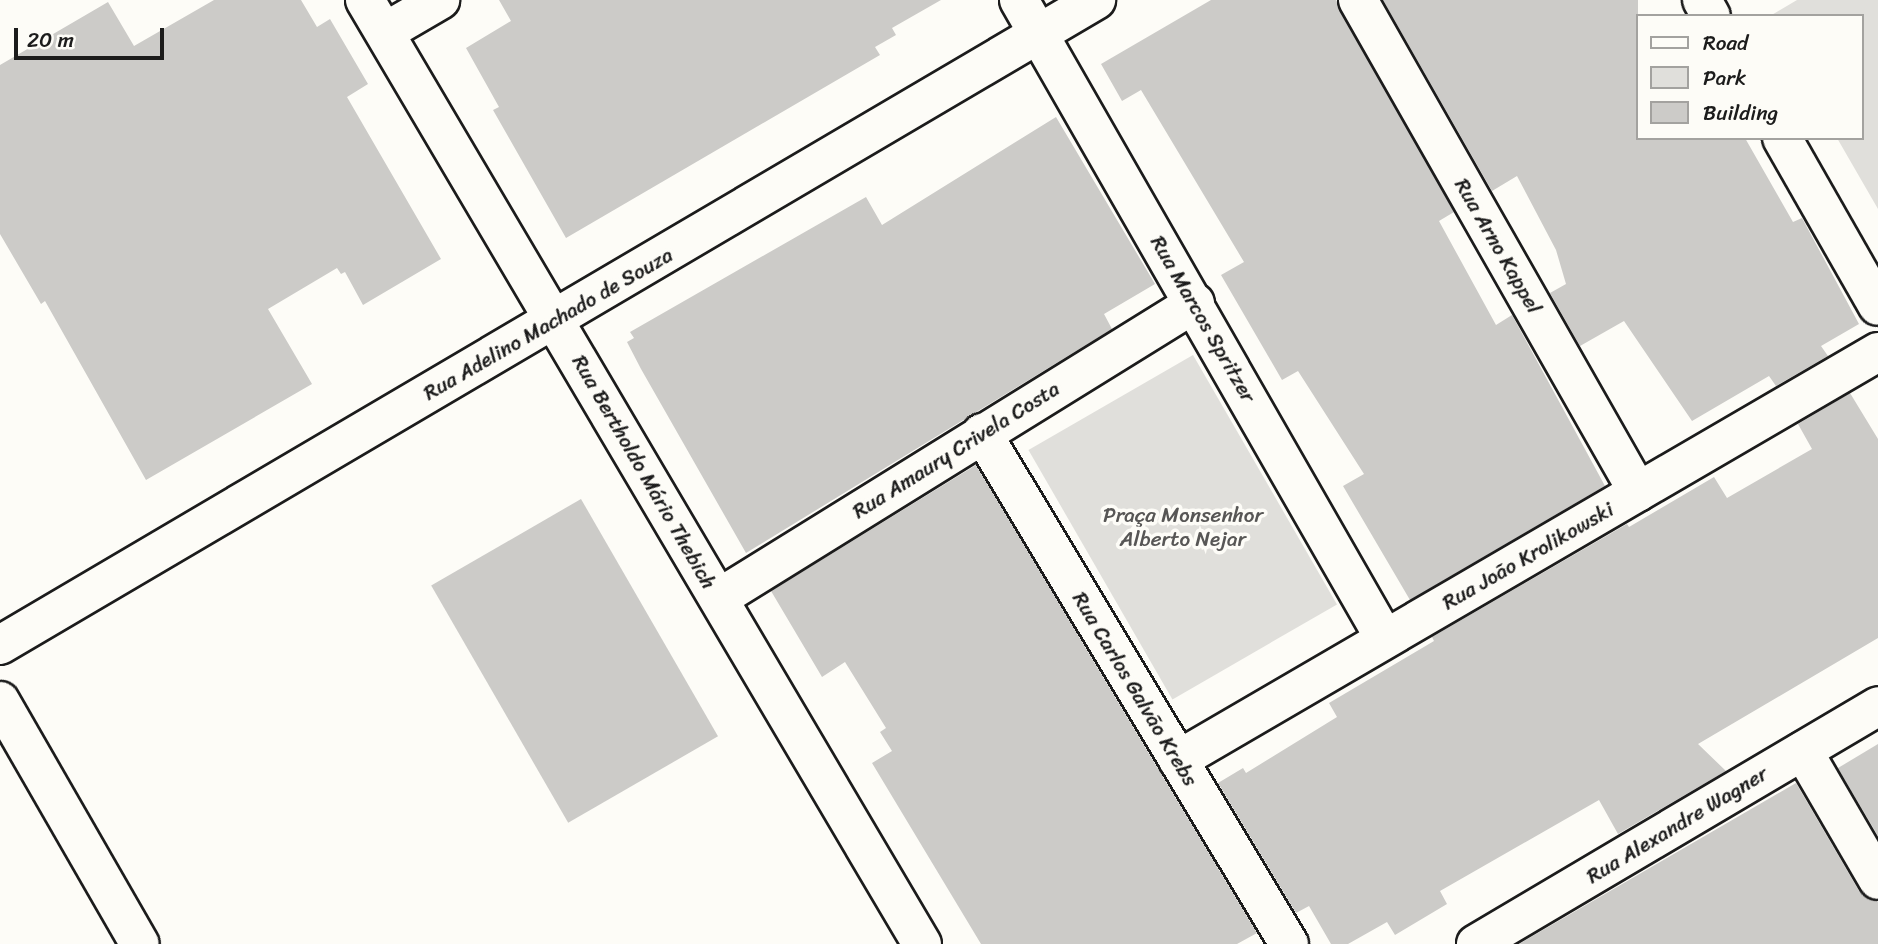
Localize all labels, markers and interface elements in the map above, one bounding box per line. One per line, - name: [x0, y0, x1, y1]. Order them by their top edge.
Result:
- scale bar: [18, 14, 168, 58]
- legend: [1636, 14, 1864, 140]
- text: 20 m: [27, 21, 74, 59]
- text: Road: [1703, 24, 1748, 62]
- text: Park: [1703, 59, 1746, 97]
- text: Building: [1703, 94, 1778, 132]
- street label: Rua Arno Kappel: [1449, 174, 1547, 318]
- street label: Rua Marcos Spritzer: [1145, 231, 1261, 407]
- street label: Rua Adelino Machado de Souza: [419, 242, 677, 406]
- street label: Rua Bertholdo Mário Thebich: [566, 350, 722, 594]
- street label: Rua Amaury Crivela Costa: [848, 376, 1064, 524]
- street label: Rua João Krolikowski: [1438, 497, 1618, 615]
- park label: Praça Monsenhor Alberto Nejar: [1103, 502, 1263, 552]
- street label: Rua Carlos Galvão Krebs: [1067, 588, 1203, 790]
- street label: Rua Alexandre Wagner: [1582, 761, 1772, 889]

